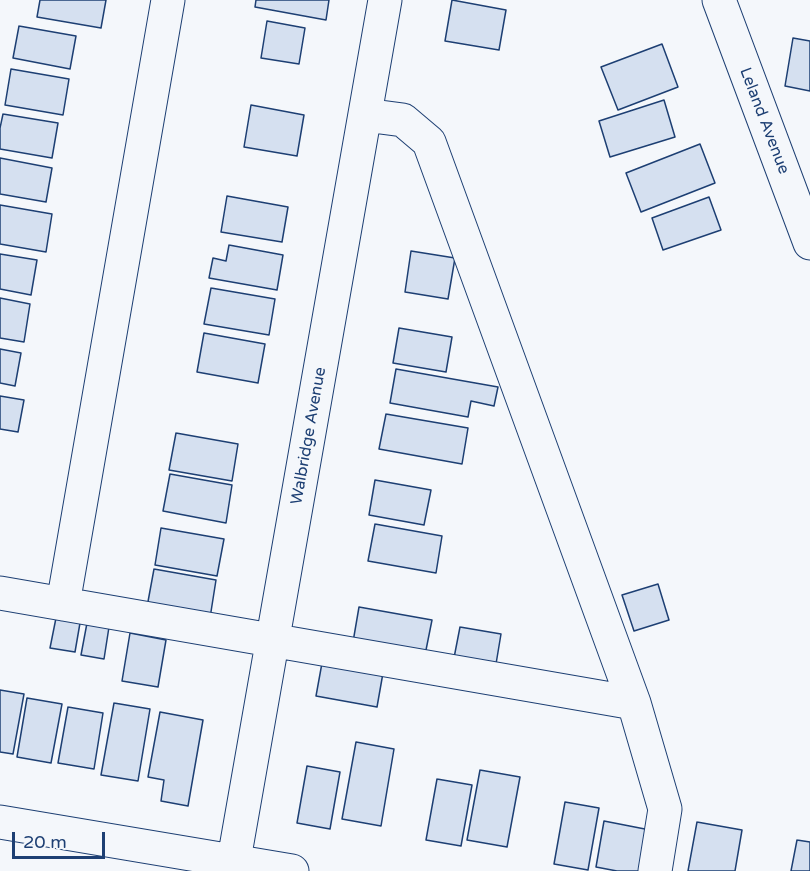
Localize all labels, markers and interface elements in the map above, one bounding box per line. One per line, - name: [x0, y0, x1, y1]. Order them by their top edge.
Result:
- street label: Leland Avenue: [735, 65, 793, 177]
- street label: Walbridge Avenue: [287, 366, 331, 506]
- scale bar: [15, 820, 108, 858]
- text: 20 m: [23, 831, 67, 853]

